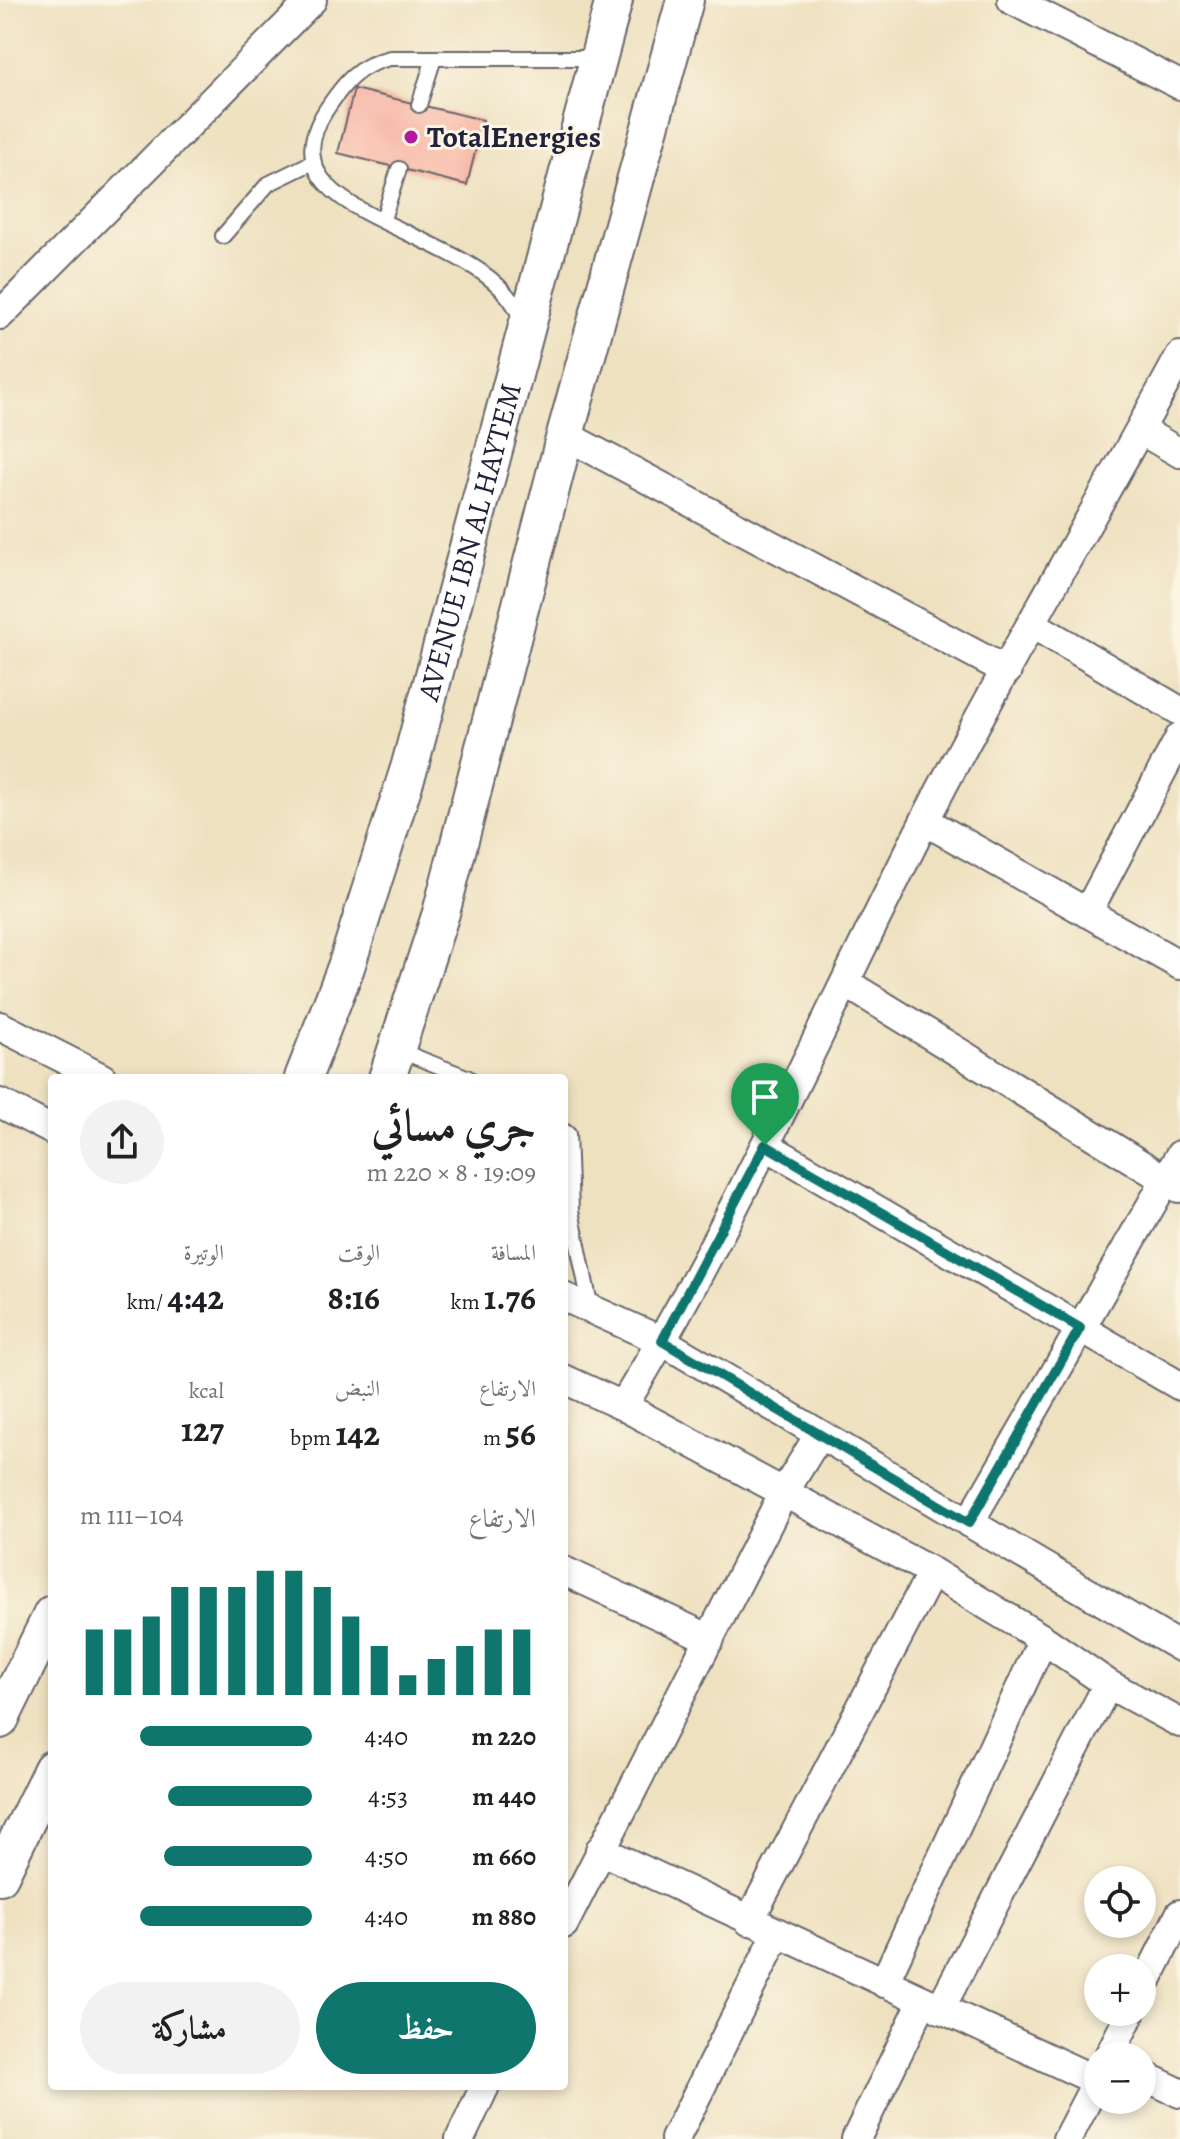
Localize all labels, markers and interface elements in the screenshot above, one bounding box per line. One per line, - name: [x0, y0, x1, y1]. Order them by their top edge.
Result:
- place label: TotalEnergies: [427, 117, 601, 157]
- marker: TotalEnergies: [402, 128, 420, 146]
- street label: AVENUE IBN AL HAYTEM: [408, 378, 531, 706]
- pin: [731, 1063, 799, 1145]
- icon: arrive: [743, 1075, 787, 1119]
- text: جري مسائي: [372, 1095, 536, 1155]
- button: share: [80, 1100, 164, 1184]
- text: 19:09 · 8 × 220 m: [367, 1155, 536, 1190]
- text: الوتيرة: [183, 1238, 224, 1268]
- text: الوقت: [338, 1238, 380, 1268]
- text: المسافة: [491, 1238, 536, 1268]
- text: 4:42: [168, 1274, 224, 1321]
- text: 8:16: [328, 1274, 380, 1321]
- text: 1.76: [484, 1274, 536, 1321]
- text: /km: [127, 1287, 168, 1317]
- text: km: [450, 1287, 484, 1317]
- text: النبض: [335, 1374, 380, 1404]
- text: الارتفاع: [479, 1374, 536, 1404]
- text: kcal: [189, 1376, 224, 1406]
- text: 127: [181, 1406, 224, 1453]
- text: 142: [335, 1410, 380, 1457]
- text: 56: [506, 1410, 536, 1457]
- text: bpm: [290, 1423, 335, 1453]
- text: m: [483, 1423, 506, 1453]
- text: 104–111 m: [80, 1498, 184, 1533]
- text: الارتفاع: [469, 1501, 536, 1536]
- text: 4:40: [364, 1719, 408, 1754]
- text: 220 m: [471, 1719, 536, 1754]
- text: 4:53: [368, 1779, 408, 1814]
- text: 440 m: [472, 1779, 536, 1814]
- text: 4:50: [365, 1839, 408, 1874]
- text: 660 m: [472, 1839, 536, 1874]
- map controls: [1084, 1866, 1156, 2114]
- button: locate: [1084, 1866, 1156, 1938]
- text: 4:40: [364, 1899, 408, 1934]
- text: 880 m: [472, 1899, 536, 1934]
- button: +: [1084, 1954, 1156, 2026]
- button: مشاركة: [80, 1982, 300, 2074]
- button: حفظ: [316, 1982, 536, 2074]
- button: −: [1084, 2042, 1156, 2114]

